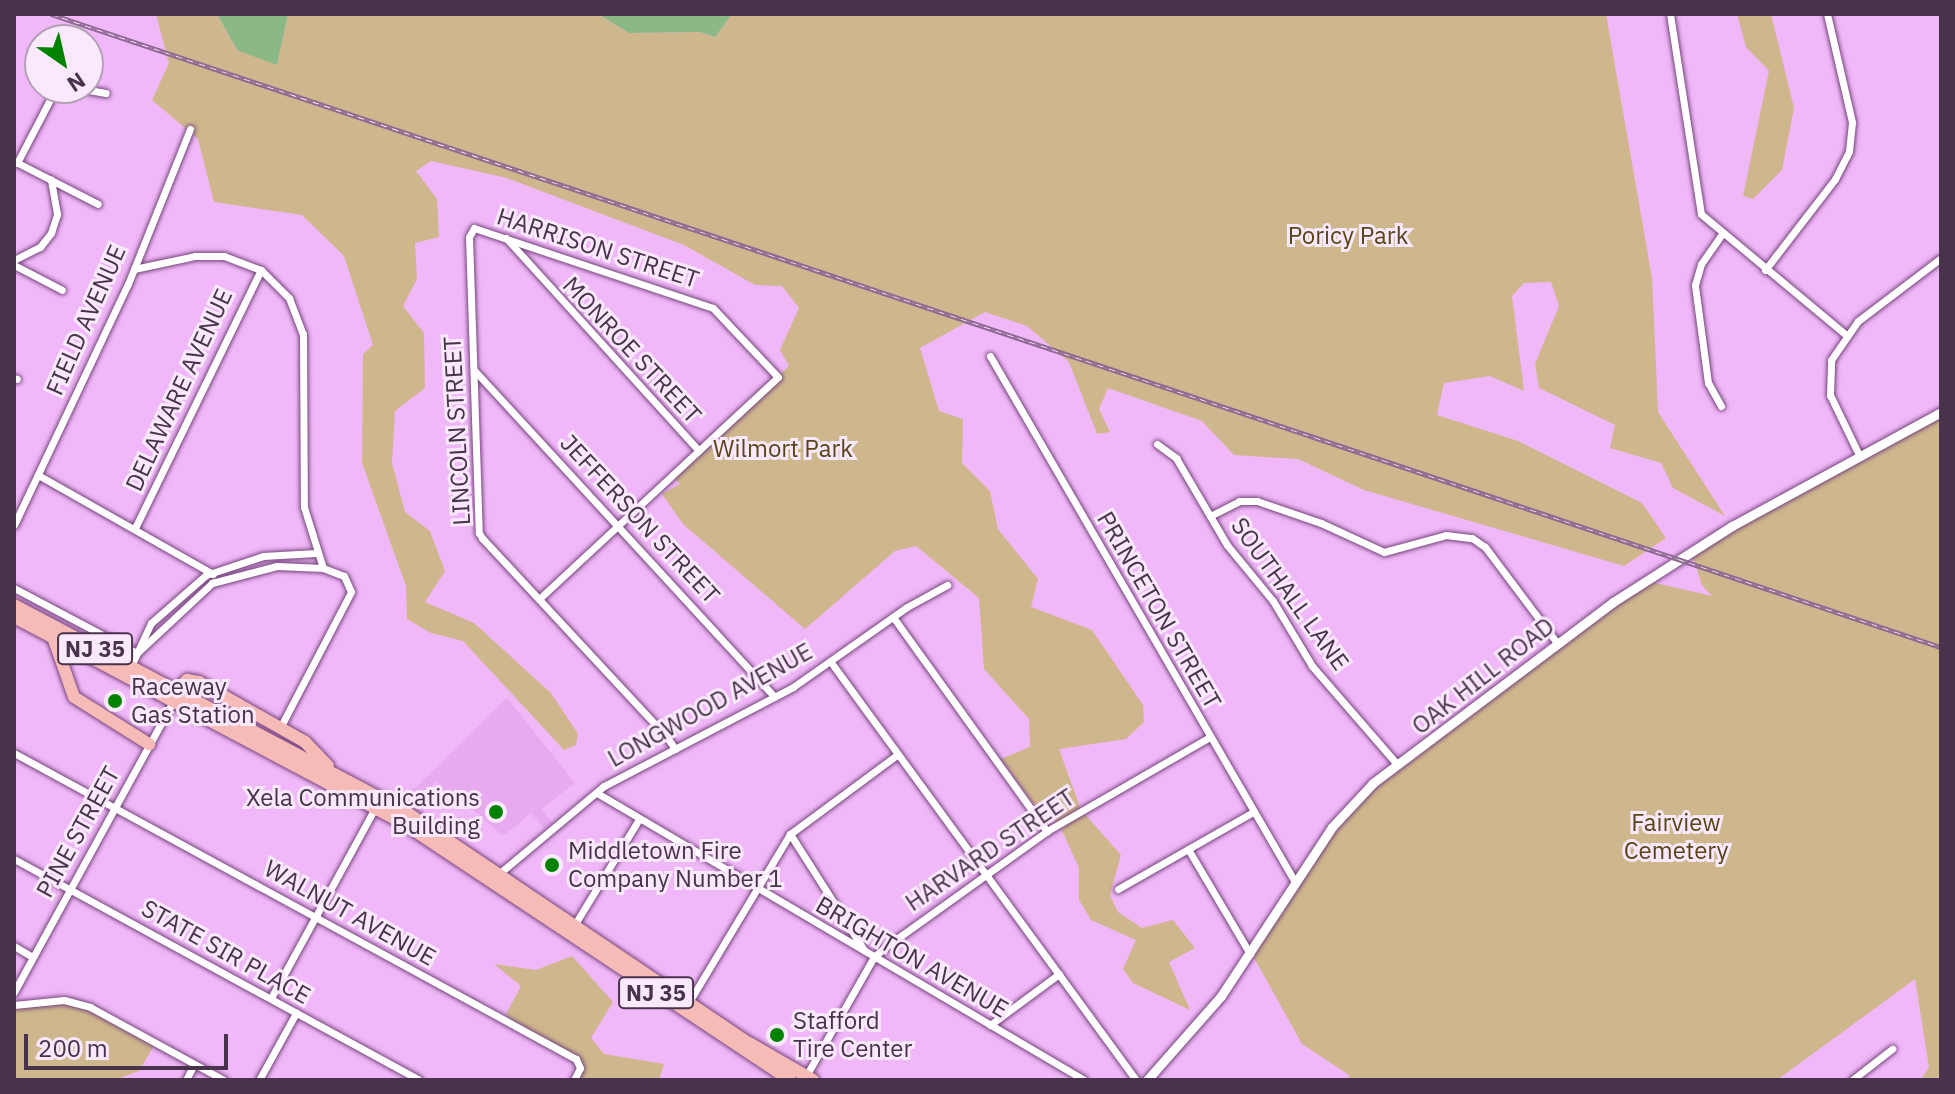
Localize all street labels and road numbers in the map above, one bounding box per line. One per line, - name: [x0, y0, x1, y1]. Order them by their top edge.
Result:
- street label: HARRISON STREET: [493, 202, 703, 294]
- street label: FIELD AVENUE: [40, 241, 132, 399]
- street label: MONROE STREET: [557, 271, 707, 429]
- street label: DELAWARE AVENUE: [120, 284, 238, 496]
- street label: LINCOLN STREET: [438, 336, 476, 526]
- street label: JEFFERSON STREET: [554, 429, 726, 609]
- street label: PRINCETON STREET: [1091, 506, 1227, 714]
- street label: SOUTHALL LANE: [1225, 512, 1355, 676]
- street label: OAK HILL ROAD: [1406, 612, 1560, 740]
- road number: NJ 35: [57, 631, 133, 667]
- street label: LONGWOOD AVENUE: [603, 637, 817, 773]
- street label: PINE STREET: [30, 762, 126, 902]
- street label: HARVARD STREET: [900, 783, 1080, 917]
- street label: WALNUT AVENUE: [259, 854, 441, 972]
- street label: BRIGHTON AVENUE: [811, 890, 1013, 1024]
- street label: STATE SIR PLACE: [137, 894, 315, 1010]
- road number: NJ 35: [618, 975, 694, 1011]

